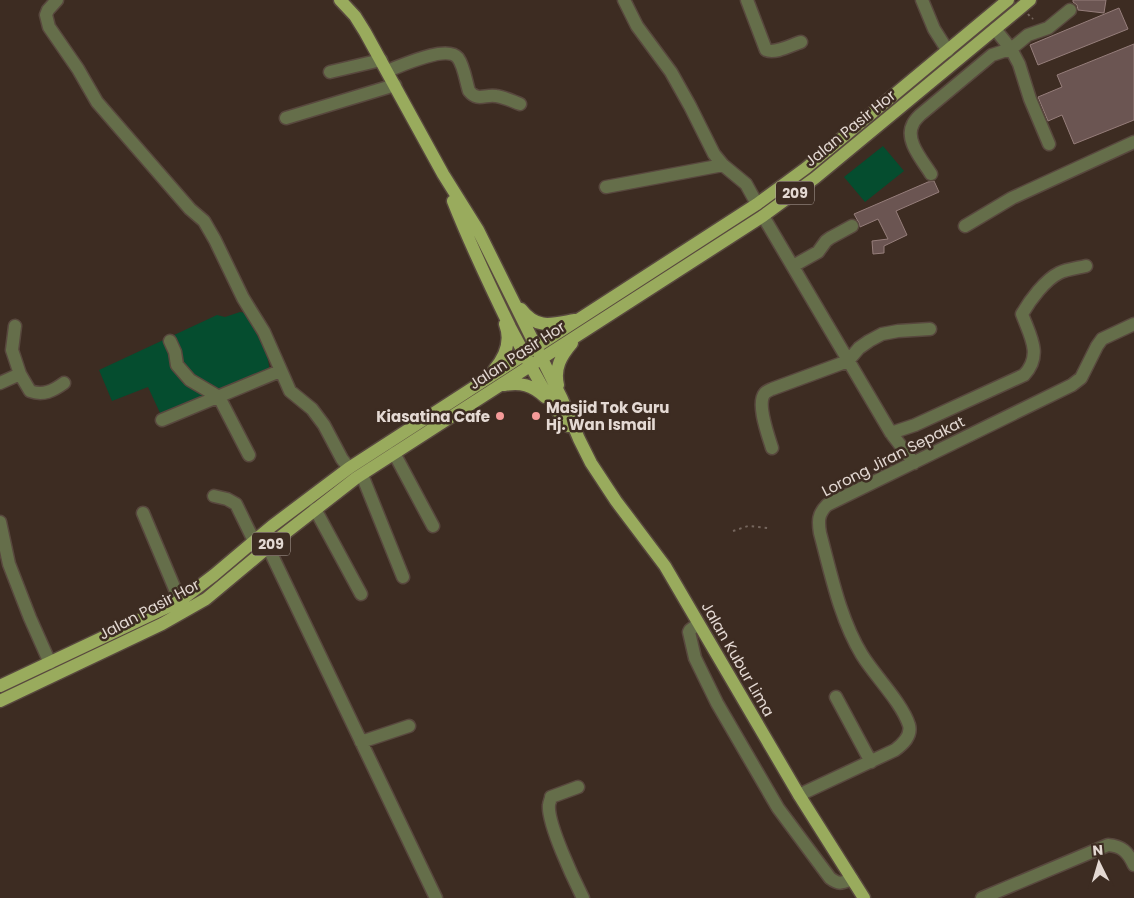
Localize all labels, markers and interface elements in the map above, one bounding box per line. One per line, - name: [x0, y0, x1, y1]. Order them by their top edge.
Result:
- street label: Jalan Pasir Hor: [800, 85, 900, 171]
- road number: 209: [776, 182, 814, 204]
- street label: Jalan Pasir Hor: [465, 316, 570, 394]
- place label: Masjid Tok Guru Hj. Wan Ismail: [546, 397, 669, 435]
- place label: Kiasatina Cafe: [376, 406, 490, 427]
- marker: Kiasatina Cafe: [494, 410, 506, 422]
- marker: Masjid Tok Guru Hj. Wan Ismail: [530, 410, 542, 422]
- street label: Lorong Jiran Sepakat: [818, 411, 968, 501]
- road number: 209: [252, 532, 290, 556]
- street label: Jalan Pasir Hor: [95, 573, 203, 644]
- street label: Jalan Kubur Lima: [697, 598, 779, 720]
- north arrow: [1074, 838, 1124, 888]
- text: N: [1092, 840, 1104, 860]

